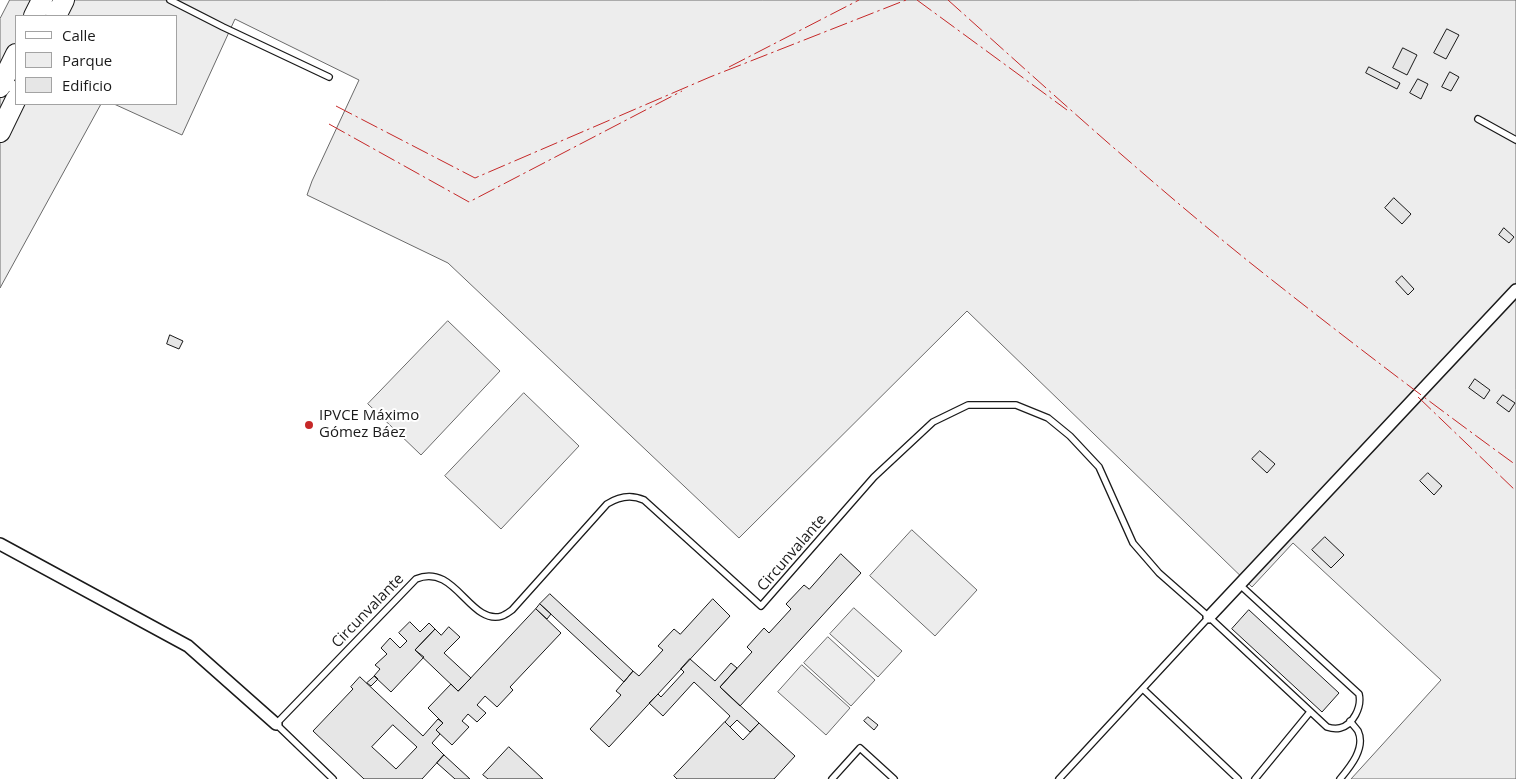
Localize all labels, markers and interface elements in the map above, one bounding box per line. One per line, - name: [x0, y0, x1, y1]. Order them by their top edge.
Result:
- legend: [15, 15, 178, 105]
- text: Calle: [62, 25, 96, 45]
- text: Parque: [62, 50, 112, 70]
- text: Edificio: [62, 75, 112, 95]
- place label: IPVCE Máximo Gómez Báez: [319, 407, 419, 442]
- marker: IPVCE Máximo Gómez Báez: [303, 419, 315, 431]
- street label: Circunvalante: [754, 511, 830, 595]
- street label: Circunvalante: [328, 570, 408, 652]

